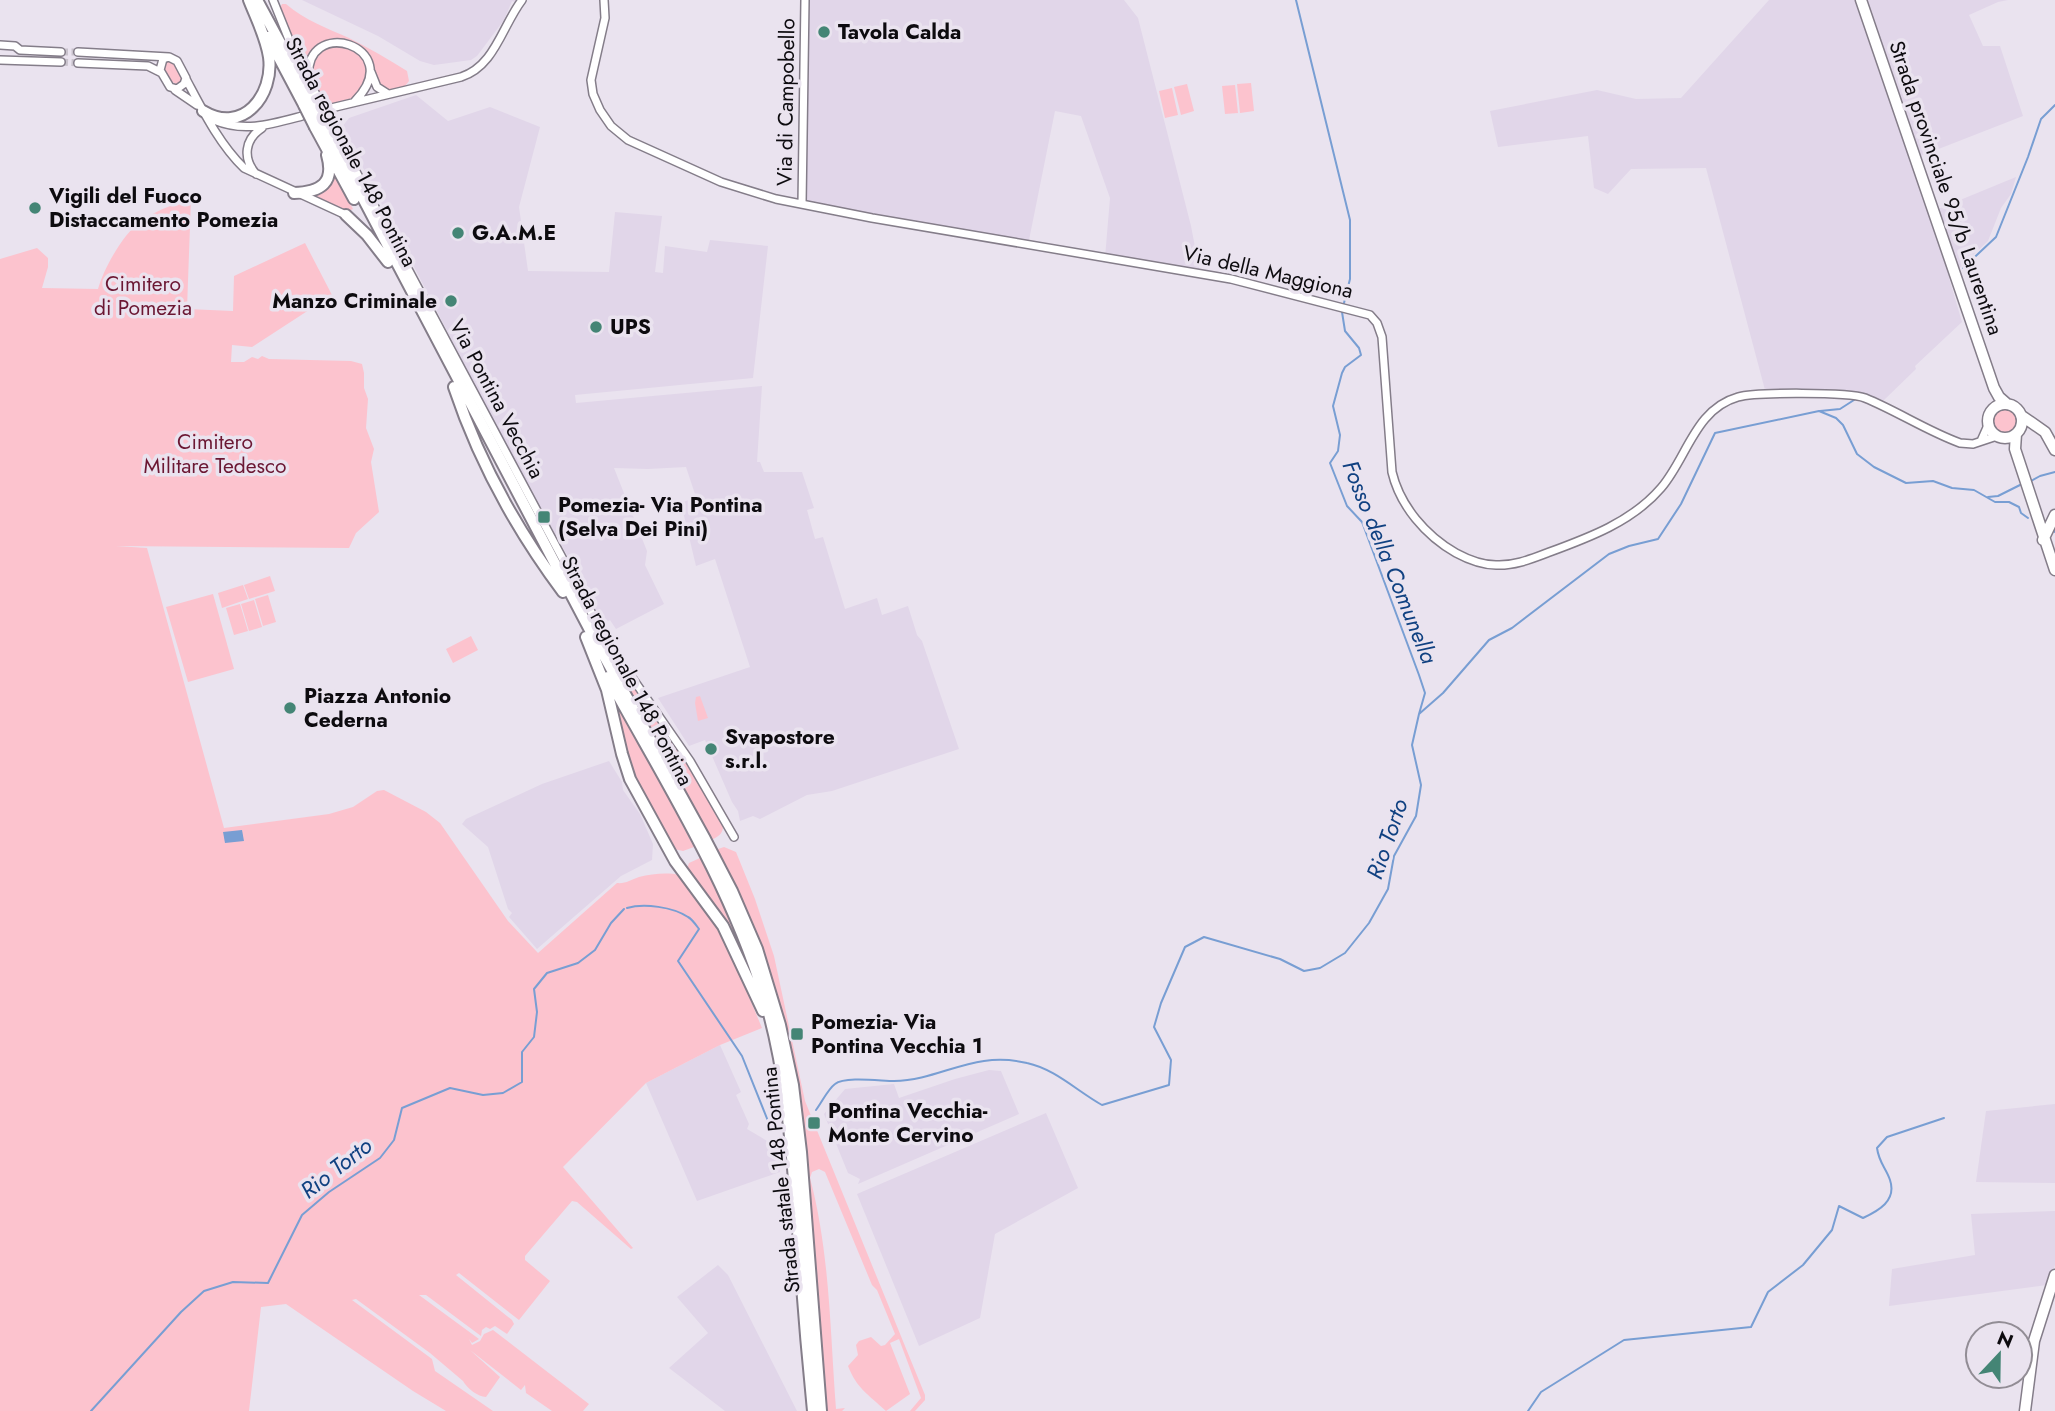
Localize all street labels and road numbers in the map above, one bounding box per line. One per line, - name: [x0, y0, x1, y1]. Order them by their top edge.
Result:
- street label: Via di Campobello: [770, 18, 802, 186]
- street label: Strada regionale 148 Pontina: [278, 32, 424, 272]
- street label: Strada provinciale 95/b Laurentina: [1881, 37, 2011, 339]
- street label: Via della Maggiona: [1180, 238, 1356, 306]
- street label: Via Pontina Vecchia: [442, 314, 552, 484]
- street label: Strada regionale 148 Pontina: [554, 551, 700, 791]
- street label: Strada statale 148 Pontina: [754, 1065, 808, 1295]

